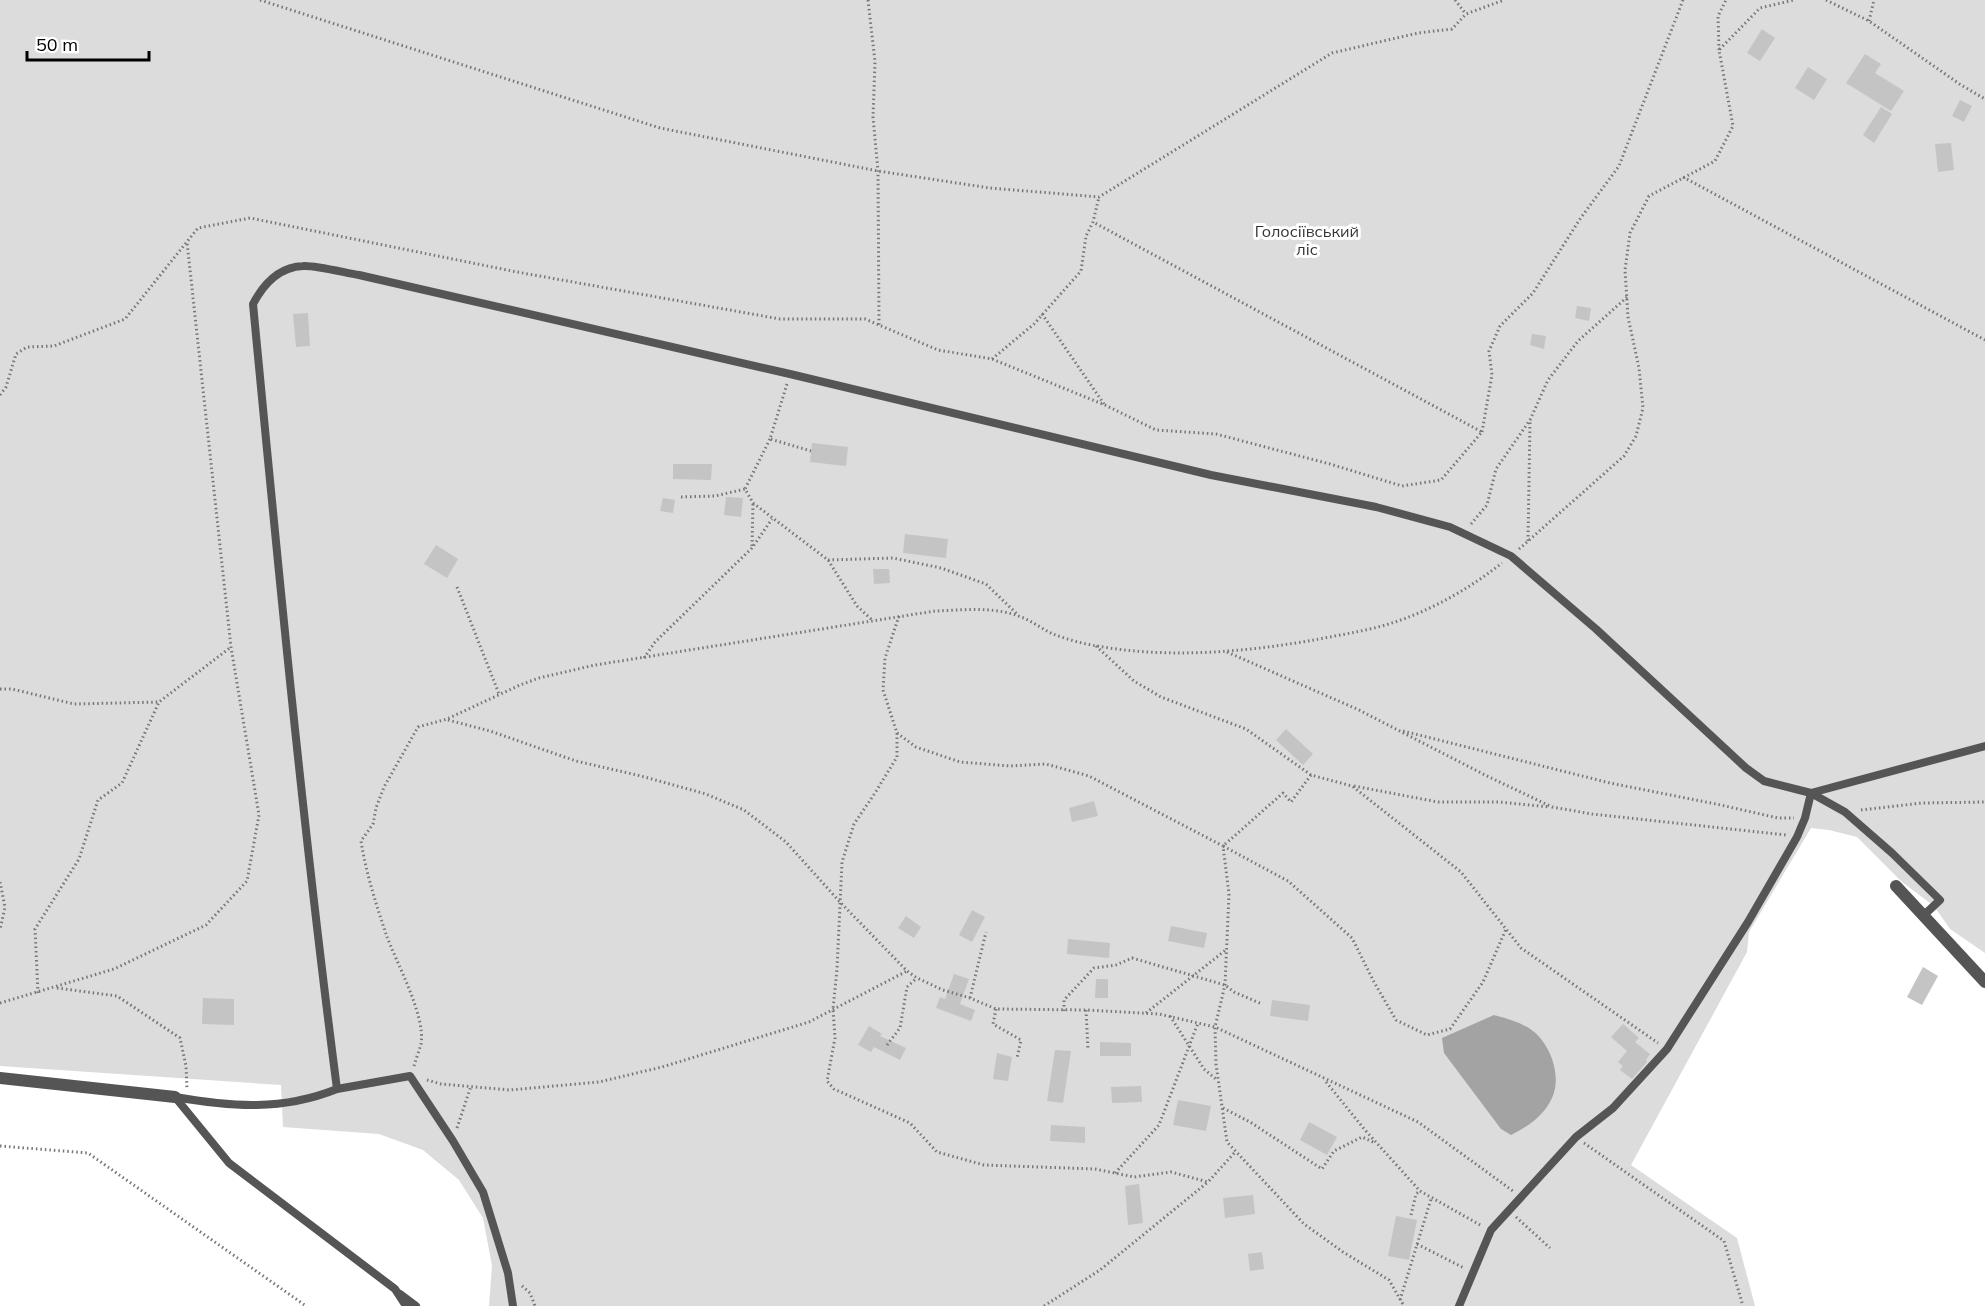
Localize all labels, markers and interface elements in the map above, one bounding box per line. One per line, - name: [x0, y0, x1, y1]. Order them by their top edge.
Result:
- scale bar: [27, 24, 148, 62]
- text: 50 m: [36, 33, 78, 56]
- park label: Голосіївський ліс: [1255, 221, 1359, 259]

